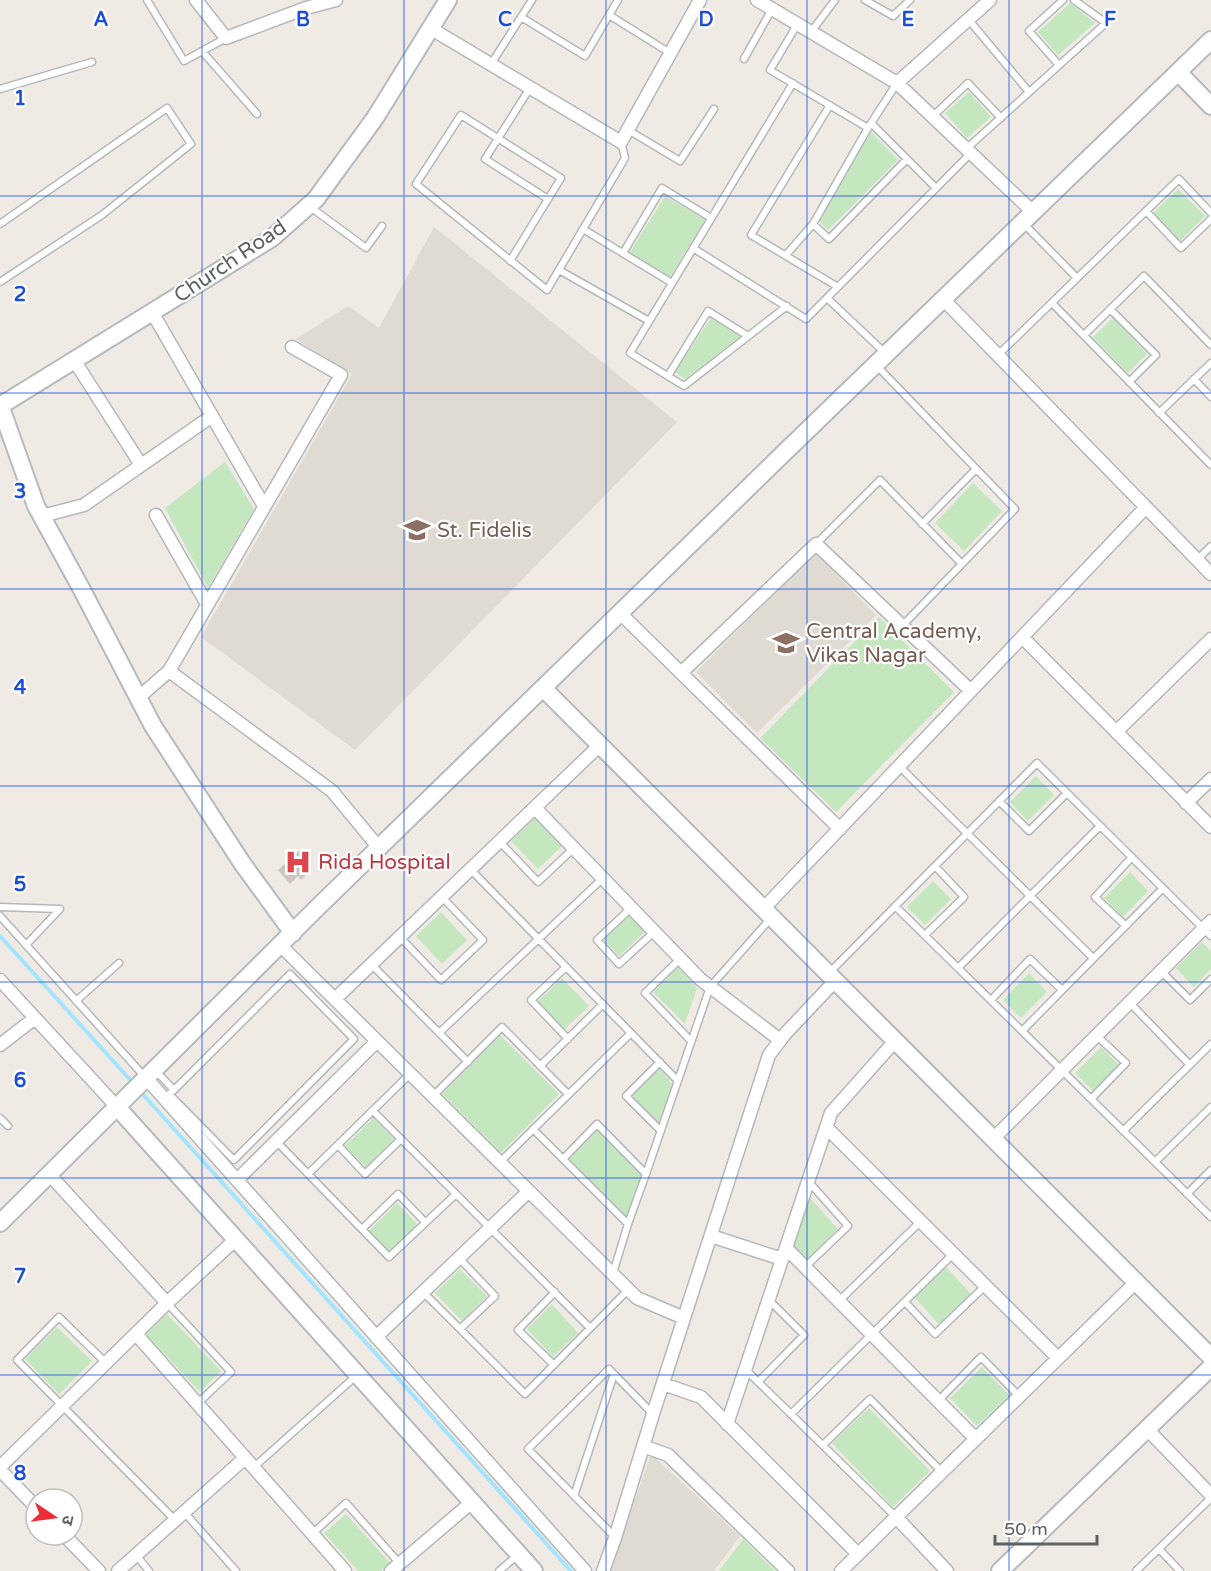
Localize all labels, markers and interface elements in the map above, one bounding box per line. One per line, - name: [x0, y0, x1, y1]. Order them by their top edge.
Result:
- text: A: [94, 8, 109, 32]
- text: B: [296, 8, 310, 32]
- text: C: [498, 8, 512, 32]
- text: D: [698, 8, 714, 32]
- text: E: [902, 8, 915, 32]
- text: F: [1104, 8, 1116, 32]
- text: 1: [14, 87, 26, 111]
- street label: Church Road: [169, 215, 291, 308]
- text: 2: [14, 283, 26, 307]
- text: 3: [14, 480, 26, 504]
- school or university icon: St. Fidelis: [402, 515, 432, 545]
- place label: St. Fidelis: [437, 518, 532, 543]
- place label: Central Academy, Vikas Nagar: [806, 619, 982, 668]
- school or university icon: Central Academy, Vikas Nagar: [771, 628, 801, 658]
- text: 4: [14, 676, 27, 700]
- hospital icon: Rida Hospital: [283, 847, 313, 877]
- place label: Rida Hospital: [318, 850, 451, 875]
- text: 5: [14, 873, 26, 897]
- text: 6: [14, 1069, 26, 1093]
- text: 7: [14, 1265, 26, 1289]
- text: 8: [14, 1462, 26, 1486]
- north arrow: [24, 1487, 84, 1547]
- scale bar: [995, 1508, 1097, 1546]
- text: उ: [57, 1513, 78, 1528]
- text: 50 m: [1004, 1518, 1048, 1540]

